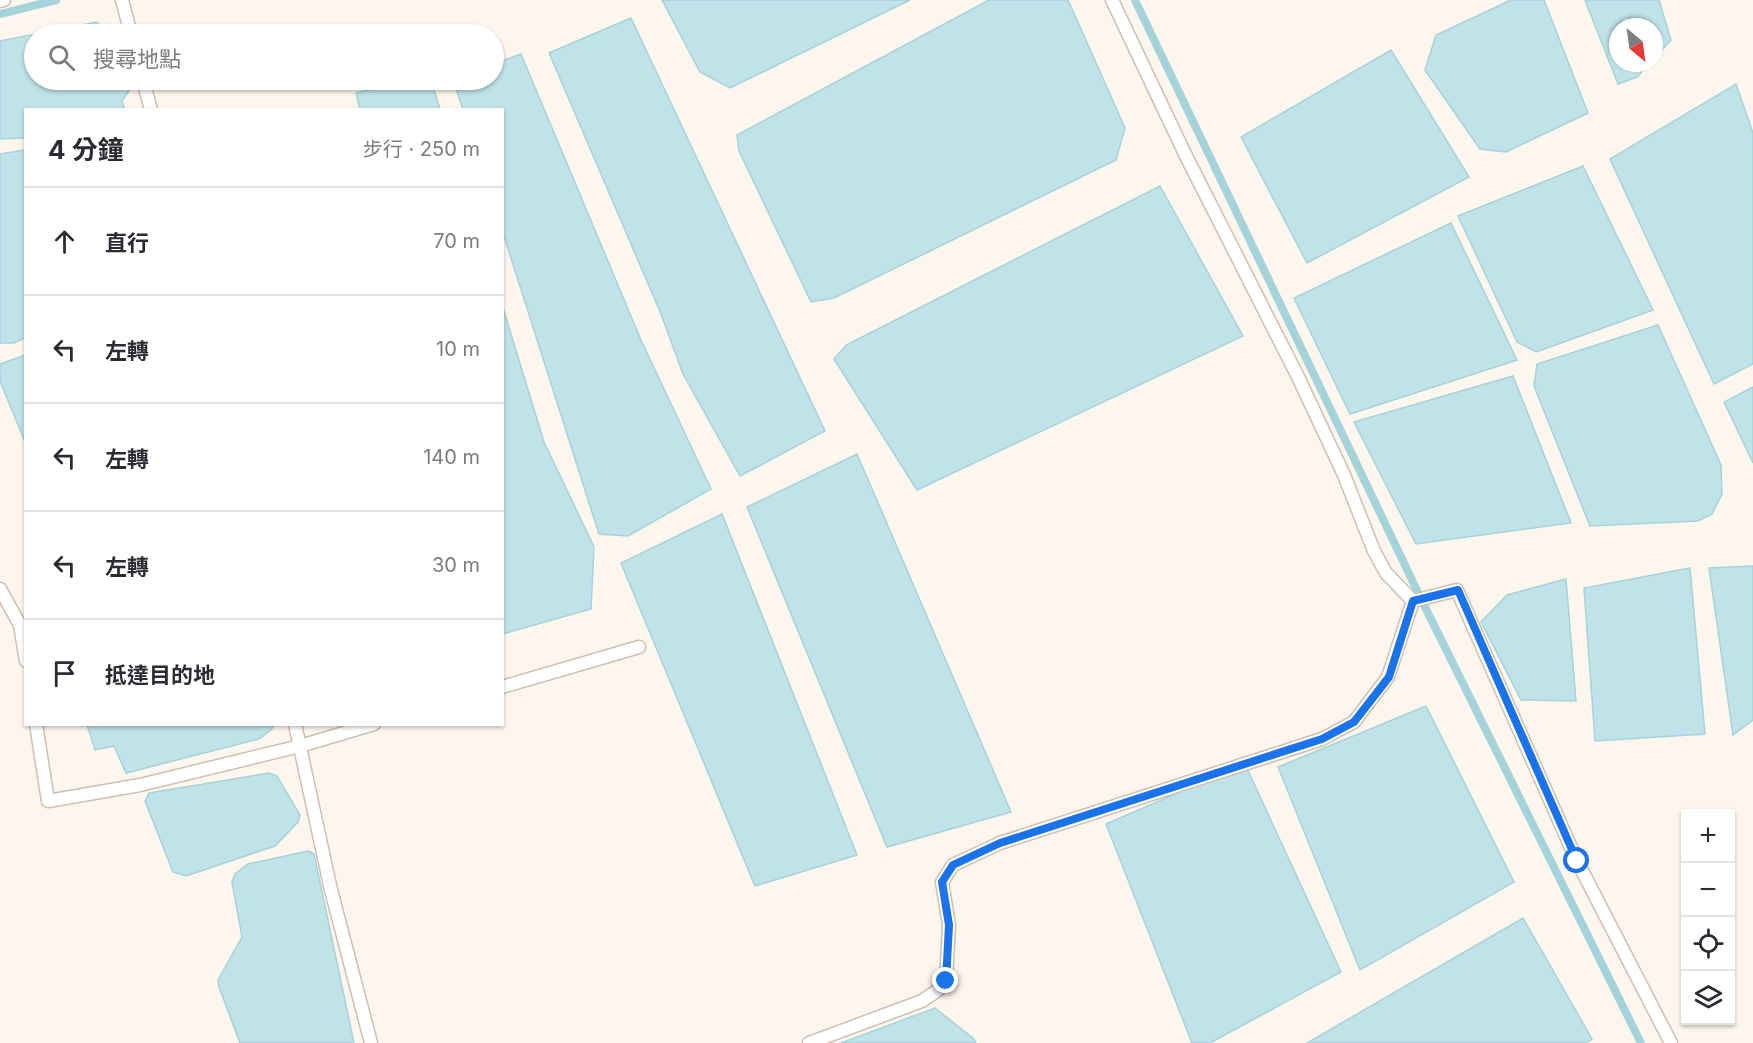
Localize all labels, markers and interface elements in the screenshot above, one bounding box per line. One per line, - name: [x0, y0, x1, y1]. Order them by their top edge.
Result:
- north arrow: [1609, 18, 1663, 72]
- search box: [24, 24, 504, 90]
- icon: search: [45, 41, 78, 74]
- text: 搜尋地點: [93, 46, 181, 72]
- text: 4 分鐘: [48, 134, 124, 165]
- text: 步行 · 250 m: [363, 137, 480, 161]
- icon: ahead: [48, 225, 81, 258]
- text: 70 m: [433, 229, 480, 253]
- text: 直行: [105, 230, 149, 256]
- icon: left: [48, 333, 81, 366]
- text: 10 m: [436, 337, 480, 361]
- text: 左轉: [105, 338, 149, 364]
- icon: left: [48, 441, 81, 474]
- text: 140 m: [423, 445, 480, 469]
- text: 左轉: [105, 446, 149, 472]
- icon: left: [48, 549, 81, 582]
- text: 30 m: [432, 553, 480, 577]
- text: 左轉: [105, 554, 149, 580]
- icon: arrive: [48, 657, 81, 690]
- text: 抵達目的地: [105, 662, 215, 688]
- map controls: [1681, 809, 1735, 1025]
- button: +: [1681, 809, 1735, 863]
- route start: [1563, 847, 1589, 873]
- button: −: [1681, 863, 1735, 917]
- button: locate: [1681, 917, 1735, 971]
- route end: [932, 967, 958, 993]
- button: layers: [1681, 971, 1735, 1025]

